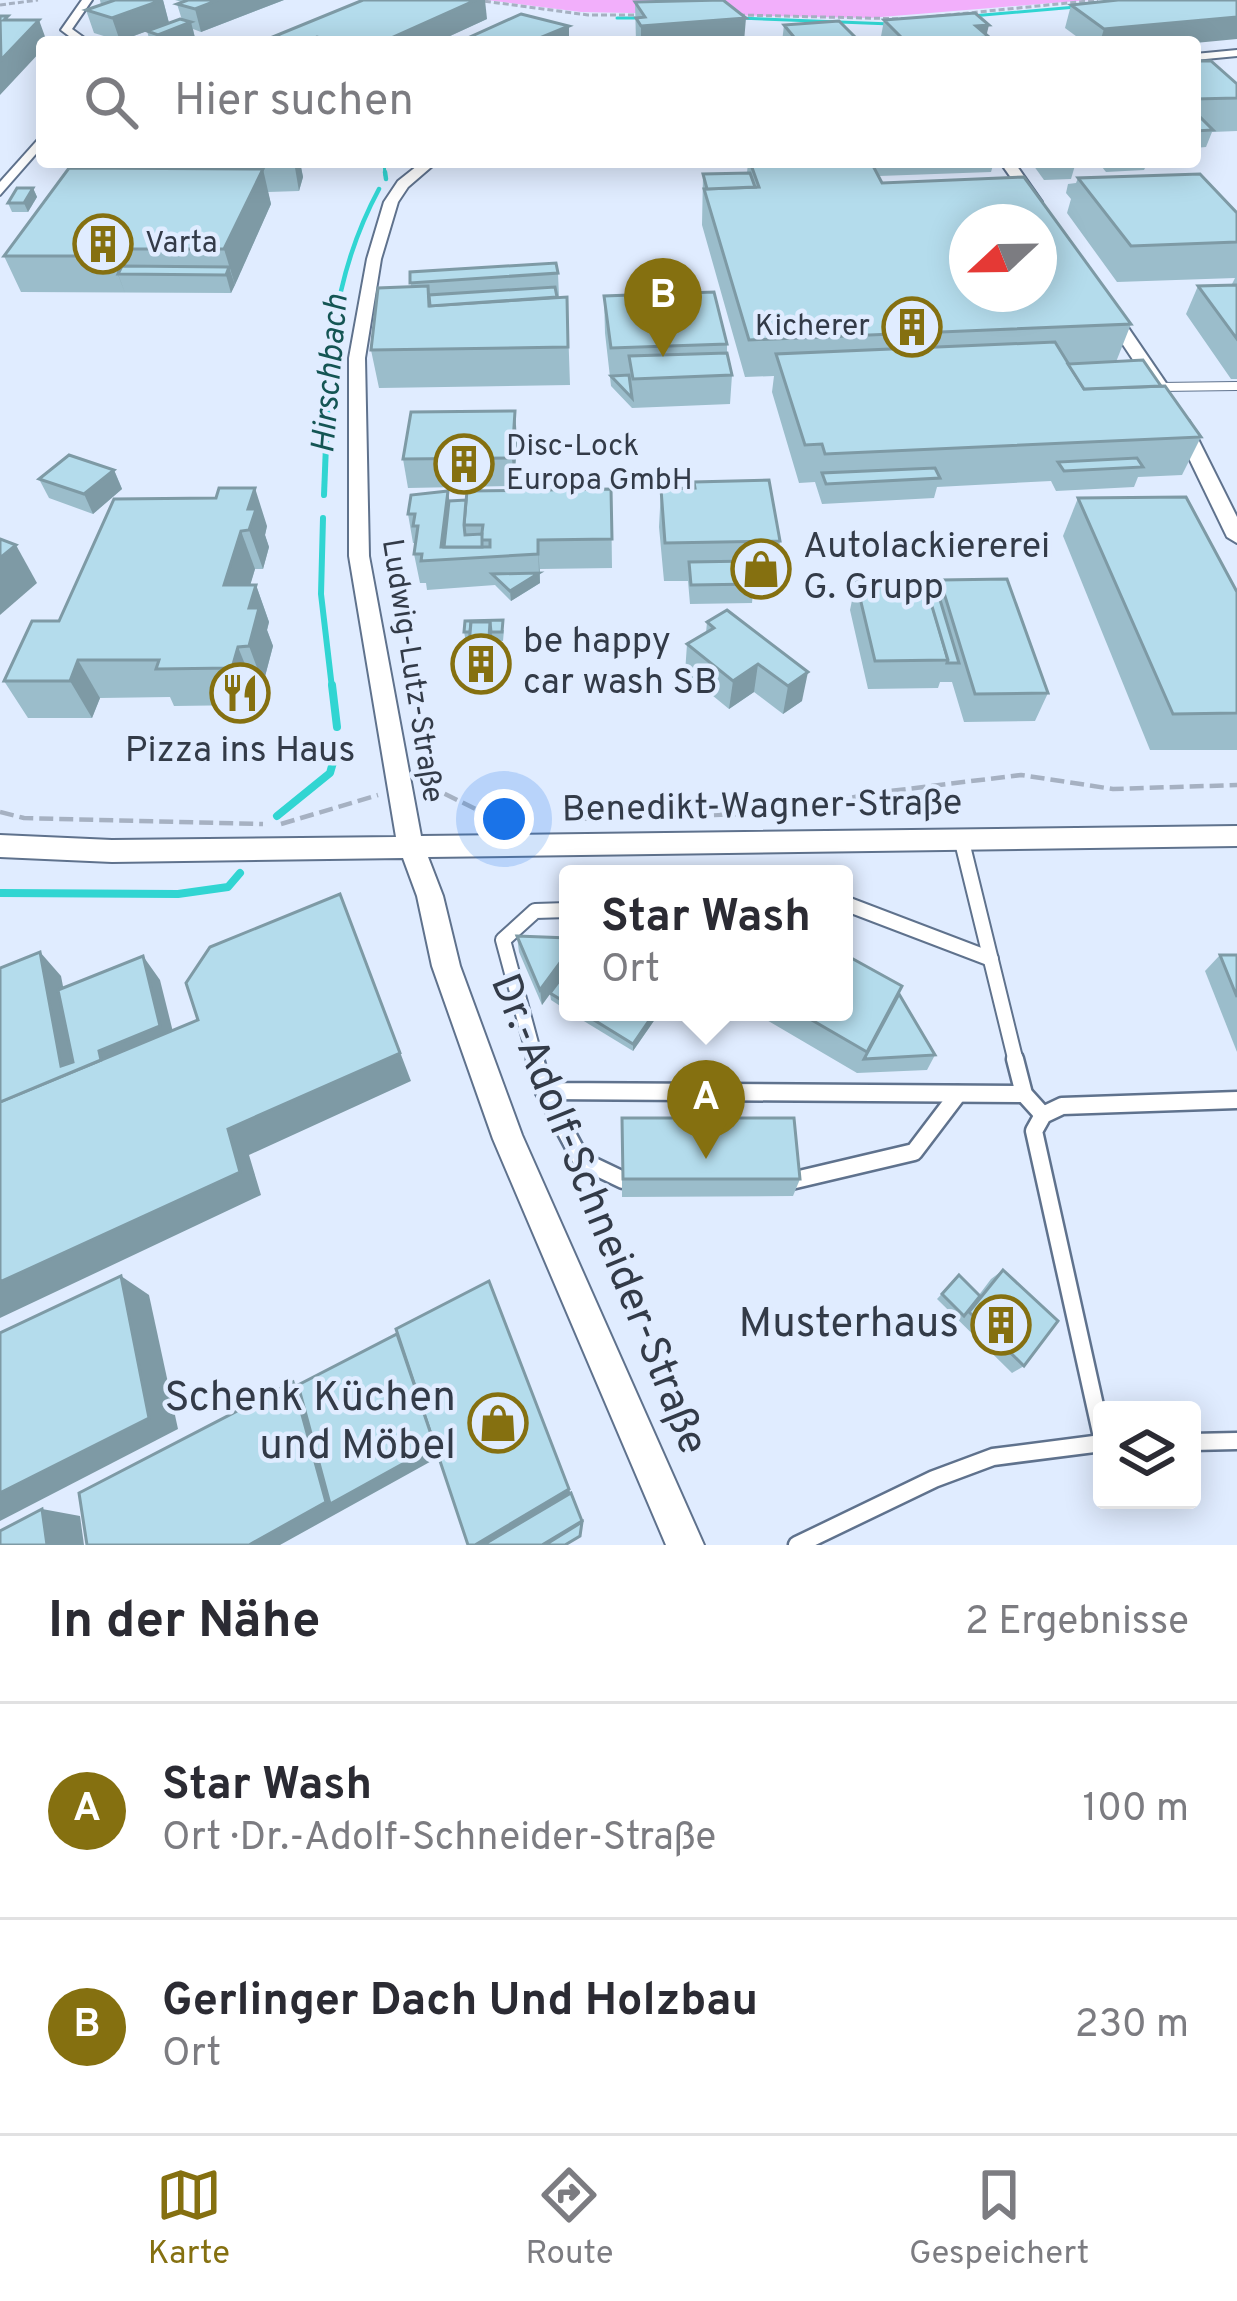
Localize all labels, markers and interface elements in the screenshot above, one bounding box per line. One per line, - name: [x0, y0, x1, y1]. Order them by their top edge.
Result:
- search box: [36, 36, 1201, 168]
- icon: search: [78, 69, 144, 135]
- text: Hier suchen: [174, 74, 414, 131]
- north arrow: [949, 204, 1057, 312]
- building icon: Varta: [72, 213, 134, 275]
- place label: Varta: [145, 226, 218, 263]
- pin: B: [624, 258, 702, 357]
- water label: Hirschbach: [304, 293, 360, 455]
- building icon: Kicherer: [881, 296, 943, 358]
- place label: Kicherer: [755, 309, 870, 346]
- place label: Disc-Lock Europa GmbH: [506, 429, 693, 500]
- building icon: Disc-Lock Europa GmbH: [433, 433, 495, 495]
- place label: Autolackiererei G. Grupp: [803, 525, 1050, 612]
- street label: Ludwig-Lutz-Straße: [372, 536, 450, 806]
- shop icon: Autolackiererei G. Grupp: [730, 538, 792, 600]
- place label: be happy car wash SB: [523, 620, 718, 707]
- building icon: be happy car wash SB: [450, 633, 512, 695]
- restaurant icon: Pizza ins Haus: [209, 662, 271, 724]
- place label: Pizza ins Haus: [125, 729, 355, 775]
- street label: Benedikt-Wagner-Straße: [561, 782, 963, 834]
- your location: [474, 789, 534, 849]
- popup: [559, 865, 853, 1021]
- text: Star Wash: [601, 890, 811, 947]
- text: Ort: [601, 947, 660, 996]
- street label: Dr.-Adolf-Schneider-Straße: [477, 967, 717, 1463]
- pin: A: [667, 1060, 745, 1159]
- building icon: Musterhaus: [970, 1294, 1032, 1356]
- place label: Musterhaus: [738, 1299, 959, 1352]
- place label: Schenk Küchen und Möbel: [164, 1373, 456, 1474]
- shop icon: Schenk Küchen und Möbel: [467, 1392, 529, 1454]
- map controls: [1093, 1401, 1201, 1509]
- button: layers: [1093, 1401, 1201, 1509]
- text: In der Nähe: [48, 1591, 320, 1656]
- text: 2 Ergebnisse: [965, 1599, 1189, 1648]
- text: Star Wash: [162, 1758, 372, 1815]
- text: A: [73, 1786, 101, 1835]
- text: 100 m: [1082, 1786, 1189, 1835]
- text: Ort · Dr.-Adolf-Schneider-Straße: [162, 1815, 716, 1864]
- text: Gerlinger Dach Und Holzbau: [162, 1974, 758, 2031]
- text: B: [74, 2002, 100, 2051]
- text: 230 m: [1075, 2002, 1189, 2051]
- text: Ort: [162, 2031, 221, 2080]
- tab: Karte: [148, 2162, 230, 2276]
- tab: Route: [525, 2162, 613, 2276]
- tab: Gespeichert: [909, 2162, 1089, 2276]

